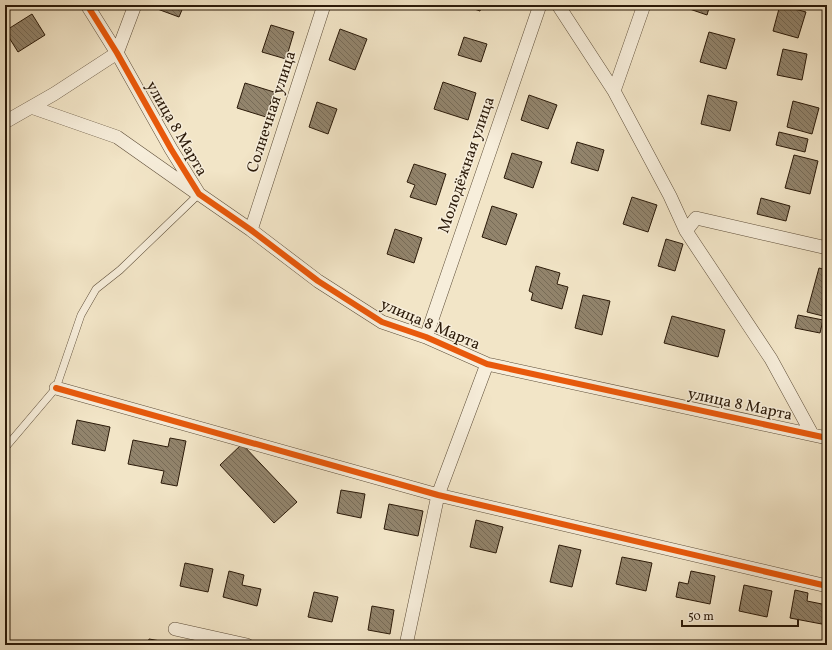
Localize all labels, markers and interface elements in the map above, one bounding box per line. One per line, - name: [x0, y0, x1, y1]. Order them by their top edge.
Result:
- street label: Солнечная улица: [242, 48, 302, 176]
- street label: улица 8 Марта: [140, 77, 212, 181]
- street label: Молодёжная улица: [433, 94, 501, 236]
- street label: улица 8 Марта: [377, 294, 483, 356]
- street label: улица 8 Марта: [686, 383, 794, 427]
- scale bar: [682, 602, 798, 628]
- text: 50 m: [688, 609, 714, 625]

